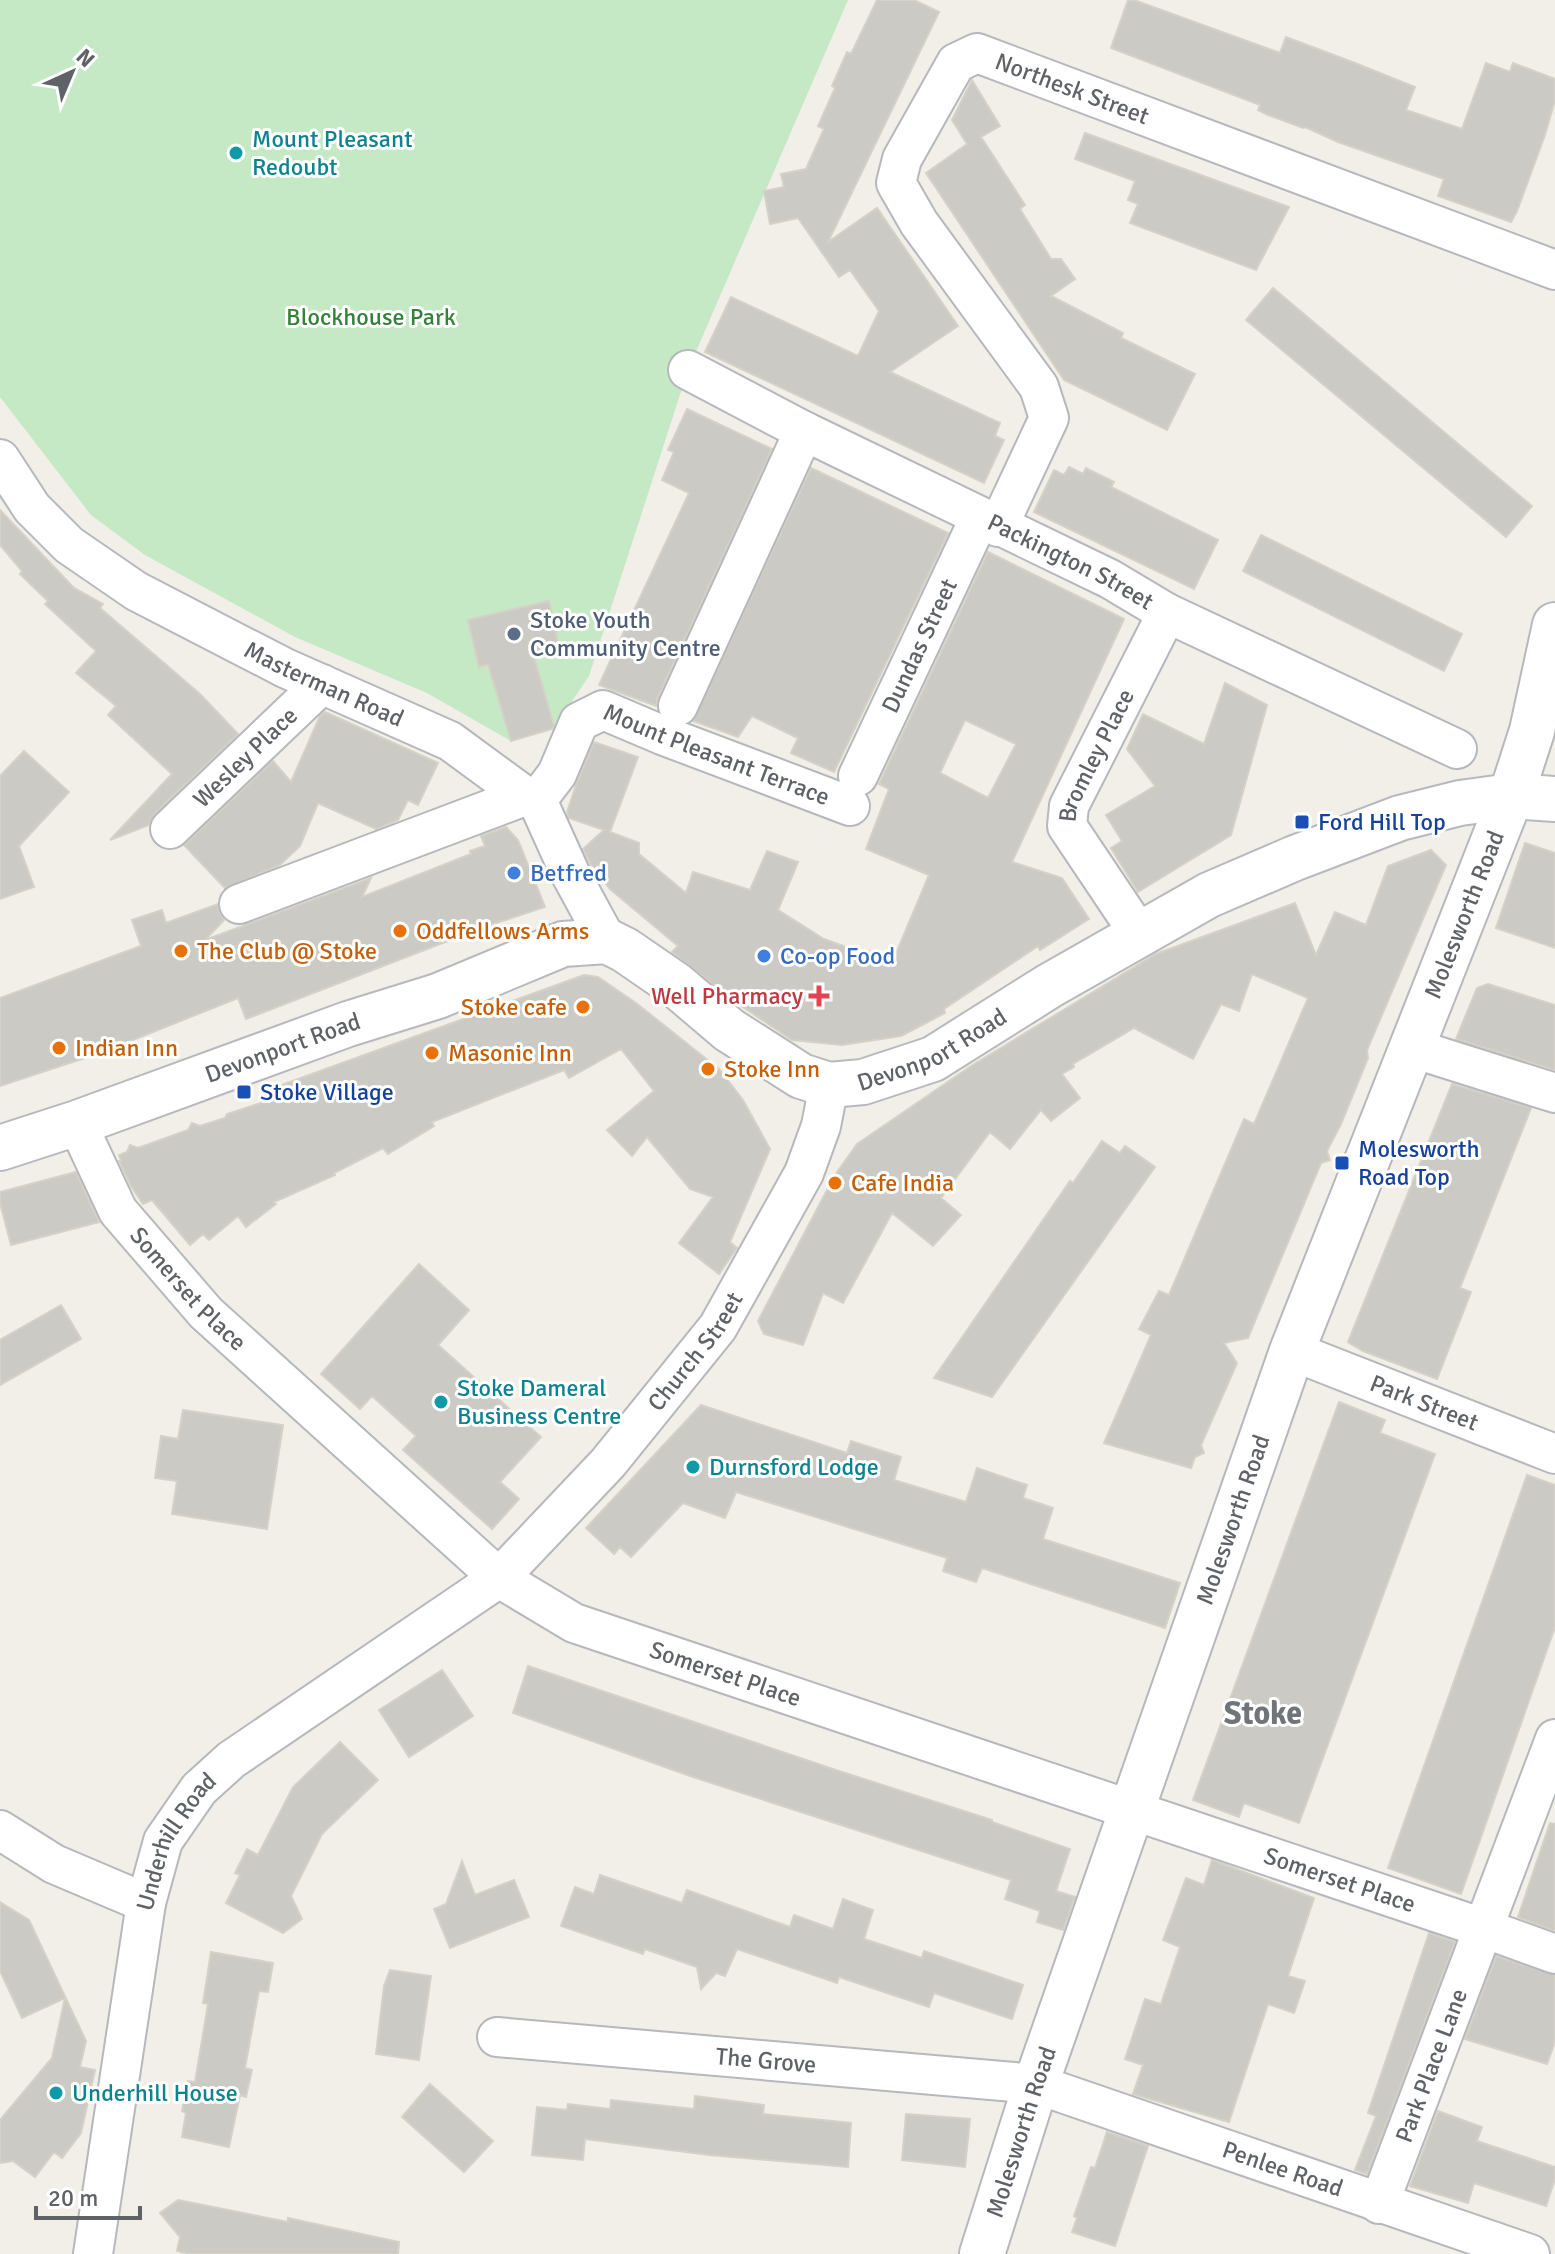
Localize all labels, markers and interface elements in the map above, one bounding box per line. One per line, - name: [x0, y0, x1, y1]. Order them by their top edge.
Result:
- north arrow: [32, 32, 112, 112]
- text: N: [71, 43, 100, 73]
- street label: Northesk Street: [991, 46, 1153, 131]
- place label: Mount Pleasant Redoubt: [252, 124, 413, 182]
- marker: Mount Pleasant Redoubt: [227, 144, 245, 162]
- park label: Blockhouse Park: [286, 302, 456, 332]
- street label: Packington Street: [983, 507, 1159, 617]
- street label: Dundas Street: [875, 574, 964, 718]
- place label: Stoke Youth Community Centre: [530, 605, 721, 663]
- marker: Stoke Youth Community Centre: [505, 625, 523, 643]
- street label: Masterman Road: [239, 634, 408, 734]
- street label: Bromley Place: [1052, 684, 1141, 823]
- street label: Mount Pleasant Terrace: [599, 697, 834, 812]
- street label: Wesley Place: [187, 700, 304, 814]
- place label: Ford Hill Top: [1318, 807, 1446, 837]
- marker: Ford Hill Top: [1293, 813, 1311, 831]
- street label: Molesworth Road: [1418, 826, 1511, 1003]
- place label: Betfred: [530, 858, 607, 888]
- marker: Betfred: [505, 864, 523, 882]
- place label: Oddfellows Arms: [416, 916, 589, 946]
- marker: Oddfellows Arms: [391, 922, 409, 940]
- place label: The Club @ Stoke: [197, 936, 377, 966]
- place label: Co-op Food: [780, 941, 895, 971]
- marker: The Club @ Stoke: [172, 942, 190, 960]
- marker: Co-op Food: [755, 947, 773, 965]
- place label: Well Pharmacy: [651, 981, 803, 1011]
- marker: Well Pharmacy: [810, 987, 828, 1005]
- place label: Stoke cafe: [461, 992, 567, 1022]
- marker: Stoke cafe: [574, 998, 592, 1016]
- street label: Devonport Road: [853, 1001, 1012, 1098]
- street label: Devonport Road: [201, 1006, 364, 1090]
- place label: Indian Inn: [75, 1033, 178, 1063]
- place label: Masonic Inn: [448, 1038, 572, 1068]
- marker: Indian Inn: [50, 1039, 68, 1057]
- marker: Masonic Inn: [423, 1044, 441, 1062]
- place label: Stoke Inn: [724, 1054, 820, 1084]
- marker: Stoke Inn: [699, 1060, 717, 1078]
- place label: Stoke Village: [260, 1077, 394, 1107]
- marker: Stoke Village: [235, 1083, 253, 1101]
- place label: Molesworth Road Top: [1358, 1134, 1479, 1192]
- marker: Molesworth Road Top: [1333, 1154, 1351, 1172]
- place label: Cafe India: [851, 1168, 954, 1198]
- marker: Cafe India: [826, 1174, 844, 1192]
- street label: Somerset Place: [124, 1221, 253, 1357]
- street label: Church Street: [641, 1287, 749, 1417]
- street label: Park Street: [1366, 1368, 1483, 1438]
- place label: Stoke Dameral Business Centre: [457, 1373, 621, 1431]
- marker: Stoke Dameral Business Centre: [432, 1393, 450, 1411]
- street label: Molesworth Road: [1190, 1431, 1277, 1609]
- place label: Durnsford Lodge: [709, 1452, 879, 1482]
- marker: Durnsford Lodge: [684, 1458, 702, 1476]
- street label: Somerset Place: [646, 1634, 805, 1713]
- district label: Stoke: [1224, 1694, 1302, 1733]
- street label: Underhill Road: [130, 1766, 222, 1914]
- street label: Somerset Place: [1260, 1841, 1419, 1919]
- street label: Park Place Lane: [1389, 1984, 1474, 2147]
- street label: The Grove: [714, 2041, 818, 2080]
- street label: Molesworth Road: [979, 2042, 1063, 2221]
- place label: Underhill House: [72, 2078, 238, 2108]
- marker: Underhill House: [47, 2084, 65, 2102]
- street label: Penlee Road: [1218, 2134, 1347, 2204]
- scale bar: [36, 2170, 140, 2220]
- text: 20 m: [48, 2183, 98, 2213]

